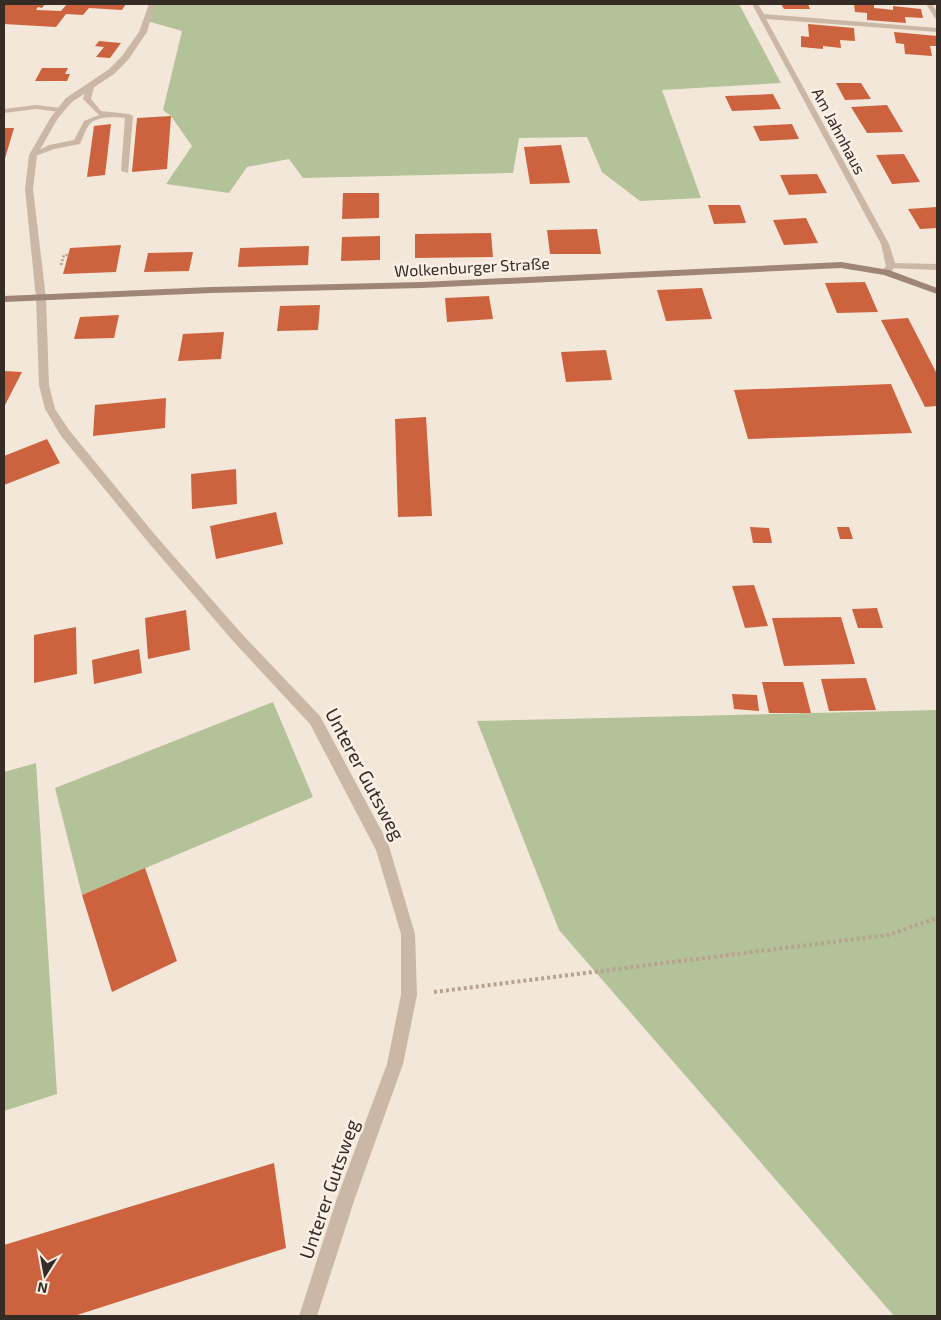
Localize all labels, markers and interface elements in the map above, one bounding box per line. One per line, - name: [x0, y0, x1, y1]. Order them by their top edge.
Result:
- street label: Am Jahnhaus: [809, 84, 870, 177]
- street label: Wolkenburger Straße: [394, 253, 550, 280]
- street label: Unterer Gutsweg: [321, 704, 410, 844]
- street label: Unterer Gutsweg: [294, 1116, 363, 1262]
- north arrow: [20, 1250, 70, 1300]
- text: N: [36, 1279, 49, 1298]

